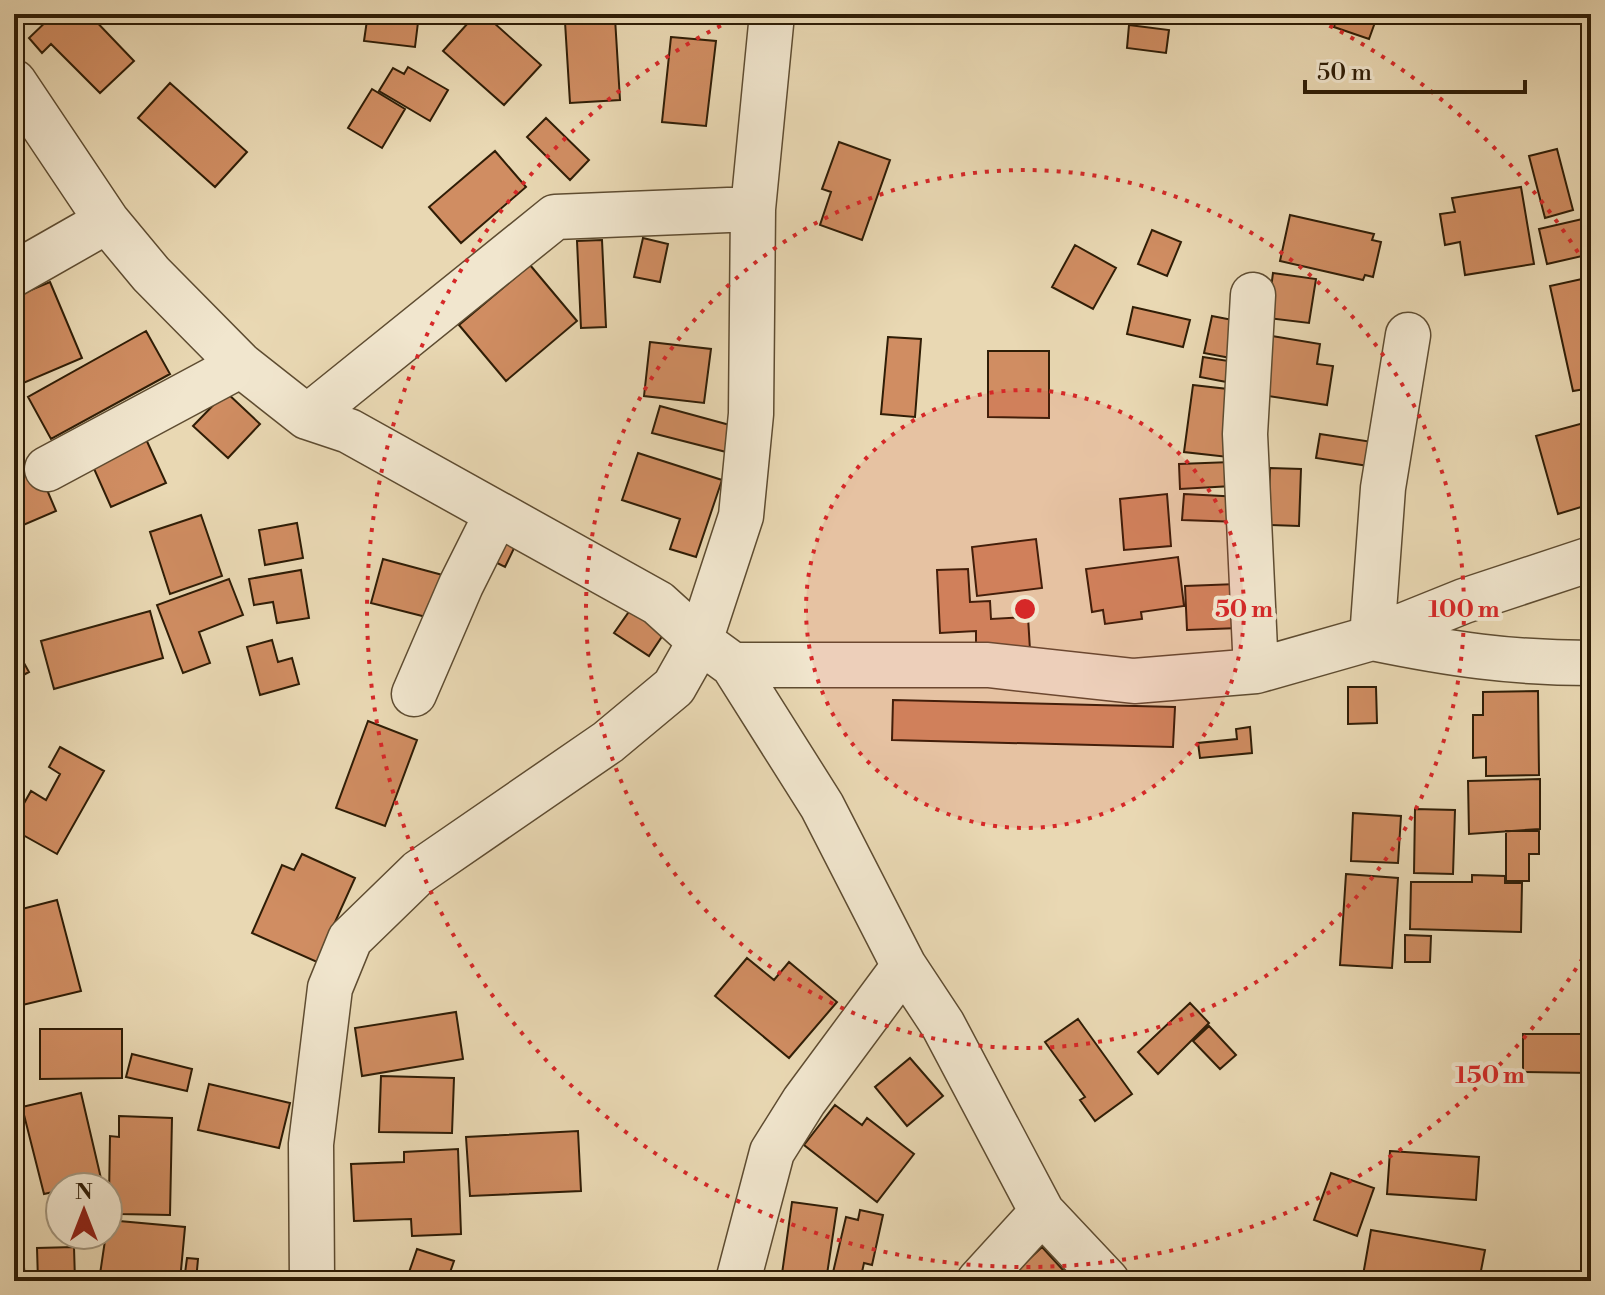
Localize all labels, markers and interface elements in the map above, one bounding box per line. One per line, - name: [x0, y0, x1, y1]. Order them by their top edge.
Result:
- scale bar: [1305, 44, 1525, 94]
- text: 50 m: [1317, 58, 1372, 88]
- centre of rings: [1011, 595, 1039, 623]
- text: 50 m: [1215, 595, 1273, 625]
- text: 100 m: [1428, 595, 1500, 625]
- text: 150 m: [1455, 1061, 1525, 1091]
- north arrow: [44, 1171, 124, 1251]
- text: N: [75, 1179, 93, 1206]

